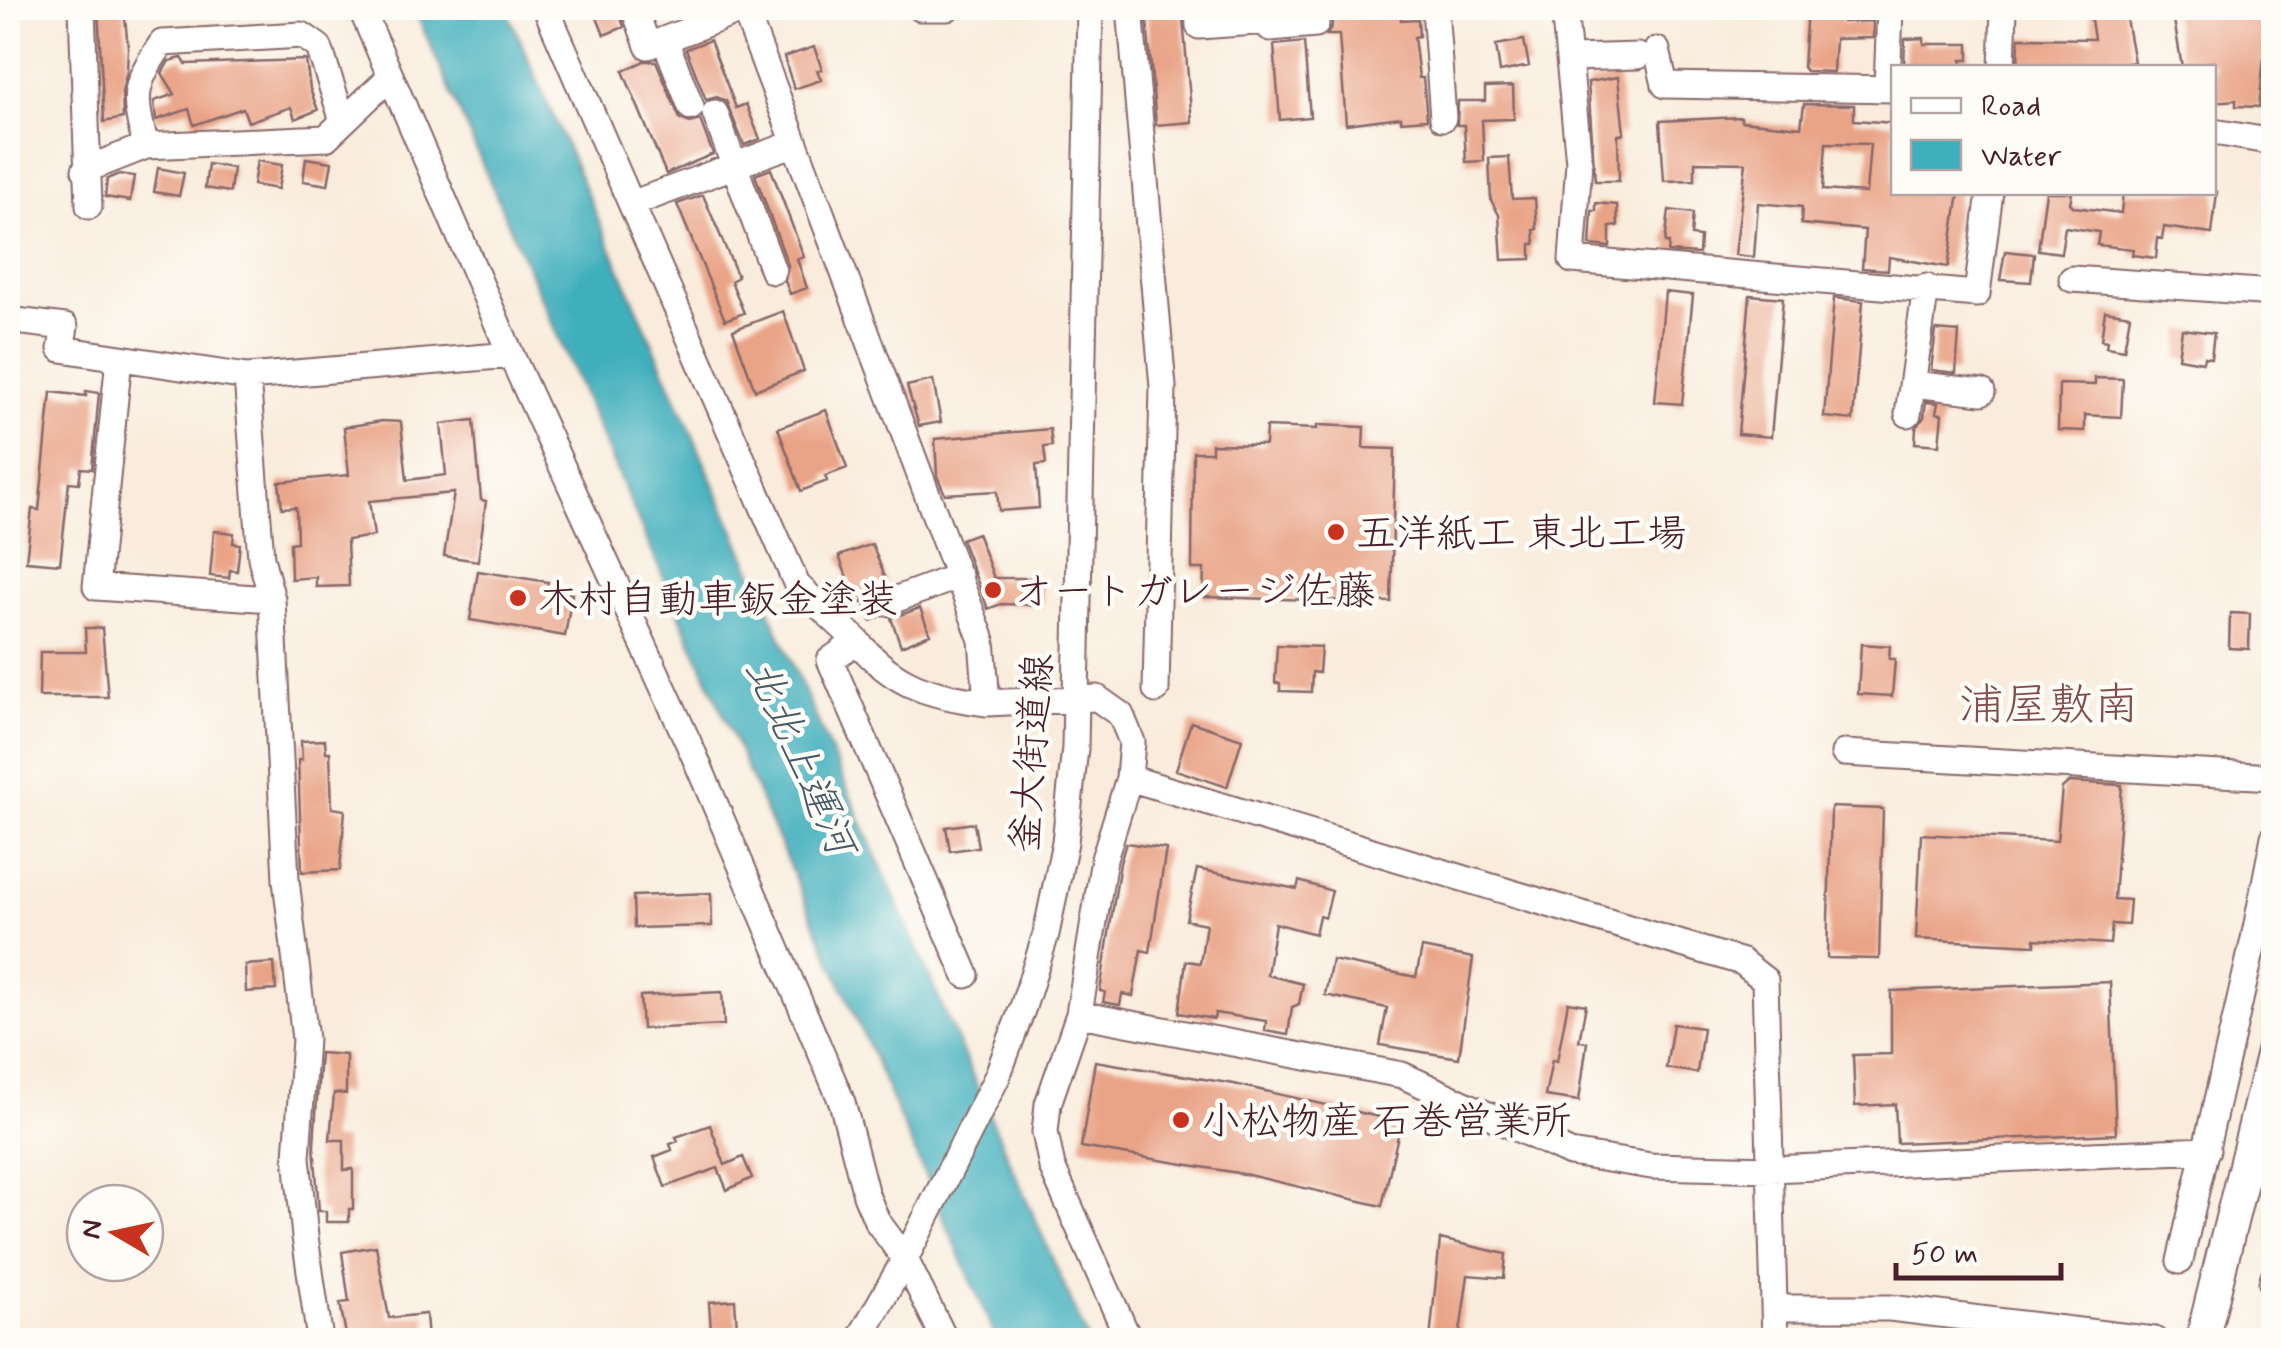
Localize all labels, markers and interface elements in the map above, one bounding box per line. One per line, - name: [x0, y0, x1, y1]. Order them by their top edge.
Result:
- legend: [1891, 65, 2216, 195]
- text: Road: [1981, 87, 2041, 126]
- text: Water: [1981, 137, 2062, 176]
- place label: 五洋紙工 東北工場: [1356, 509, 1687, 561]
- marker: 五洋紙工 東北工場: [1325, 521, 1347, 543]
- place label: オートガレージ佐藤: [1013, 567, 1375, 619]
- place label: 木村自動車鈑金塗装: [538, 575, 898, 627]
- marker: オートガレージ佐藤: [982, 579, 1004, 601]
- marker: 木村自動車鈑金塗装: [507, 587, 529, 609]
- water label: 北北上運河: [731, 650, 869, 870]
- street label: 釜大街道線: [1000, 652, 1066, 855]
- district label: 浦屋敷南: [1959, 677, 2139, 736]
- place label: 小松物産 石巻営業所: [1201, 1097, 1572, 1149]
- marker: 小松物産 石巻営業所: [1170, 1109, 1192, 1131]
- north arrow: [65, 1183, 165, 1283]
- text: N: [73, 1217, 113, 1242]
- scale bar: [1896, 1218, 2061, 1280]
- text: 50 m: [1911, 1235, 1978, 1274]

